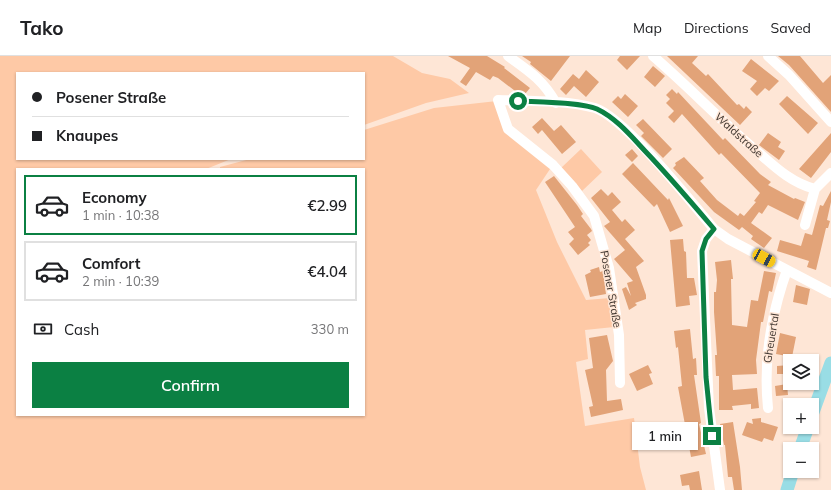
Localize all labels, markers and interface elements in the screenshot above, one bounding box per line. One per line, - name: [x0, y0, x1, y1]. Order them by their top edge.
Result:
- text: Tako: [20, 16, 64, 40]
- text: Map: [633, 19, 662, 37]
- text: Directions: [684, 19, 749, 37]
- text: Saved: [771, 19, 811, 37]
- text: Posener Straße: [56, 88, 166, 107]
- route start: [509, 92, 527, 110]
- street label: Waldstraße: [712, 110, 766, 160]
- text: Knaupes: [56, 126, 118, 145]
- icon: car: [34, 187, 70, 223]
- text: Economy: [82, 188, 147, 207]
- text: €2.99: [307, 196, 347, 215]
- text: 1 min · 10:38: [82, 207, 159, 223]
- car: [751, 247, 777, 269]
- street label: Posener Straße: [597, 249, 625, 329]
- icon: car: [34, 253, 70, 289]
- text: Comfort: [82, 254, 140, 273]
- text: €4.04: [307, 262, 347, 281]
- text: 2 min · 10:39: [82, 273, 159, 289]
- street label: Gheuertal: [760, 312, 782, 364]
- icon: cash: [32, 318, 54, 340]
- text: Cash: [64, 320, 99, 339]
- text: 330 m: [311, 321, 349, 337]
- map controls: [783, 354, 819, 478]
- button: layers: [783, 354, 819, 390]
- button: Confirm: [32, 362, 349, 408]
- button: +: [783, 398, 819, 434]
- callout: 1 min: [632, 422, 698, 450]
- route end: [703, 427, 721, 445]
- text: 1 min: [648, 428, 682, 444]
- button: −: [783, 442, 819, 478]

